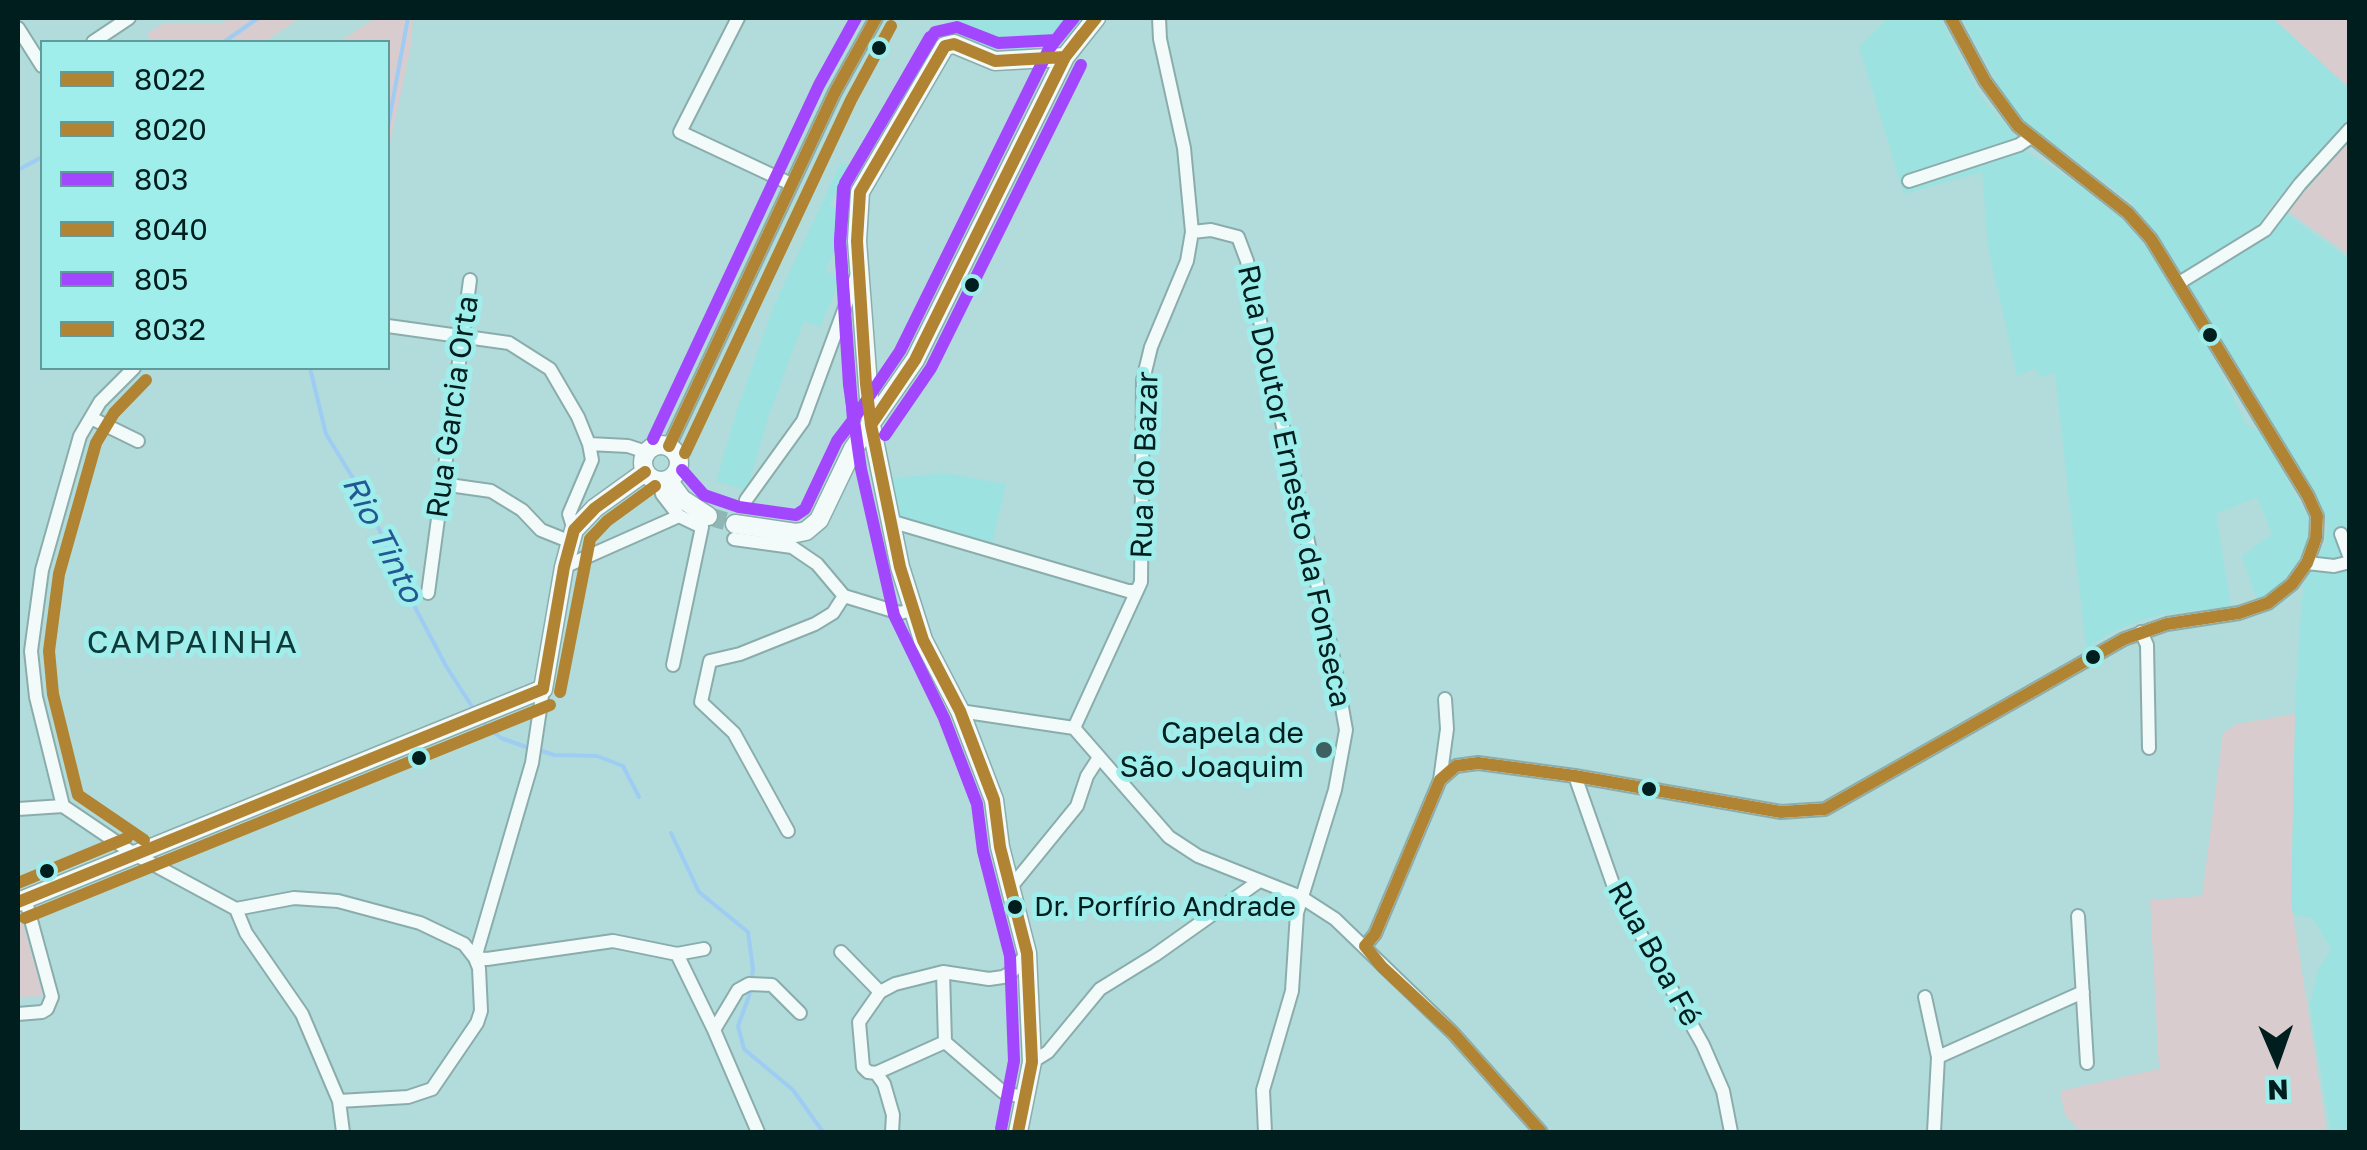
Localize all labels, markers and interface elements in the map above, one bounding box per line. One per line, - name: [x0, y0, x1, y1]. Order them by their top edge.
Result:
- unlabelled marker: [869, 38, 889, 58]
- legend: [40, 40, 390, 370]
- text: 8022: [134, 61, 206, 97]
- text: 8020: [134, 111, 207, 147]
- text: 803: [134, 161, 188, 197]
- text: 8040: [134, 211, 208, 247]
- text: 805: [134, 261, 188, 297]
- street label: Rua Doutor Ernesto da Fonseca: [1229, 261, 1359, 711]
- unlabelled marker: [962, 275, 982, 295]
- street label: Rua Garcia Orta: [420, 293, 486, 521]
- text: 8032: [134, 311, 206, 347]
- unlabelled marker: [2200, 325, 2220, 345]
- street label: Rua do Bazar: [1124, 371, 1166, 559]
- water label: Rio Tinto: [334, 469, 430, 609]
- district label: CAMPAINHA: [87, 624, 299, 662]
- unlabelled marker: [2083, 647, 2103, 667]
- place label: Capela de São Joaquim: [1120, 715, 1304, 786]
- marker: Capela de São Joaquim: [1313, 739, 1335, 761]
- unlabelled marker: [409, 748, 429, 768]
- unlabelled marker: [1639, 779, 1659, 799]
- unlabelled marker: [37, 861, 57, 881]
- street label: Rua Boa Fé: [1599, 875, 1709, 1033]
- place label: Dr. Porfírio Andrade: [1034, 890, 1296, 924]
- marker: Dr. Porfírio Andrade: [1005, 897, 1025, 917]
- north arrow: [2227, 1010, 2327, 1110]
- text: N: [2267, 1074, 2289, 1107]

